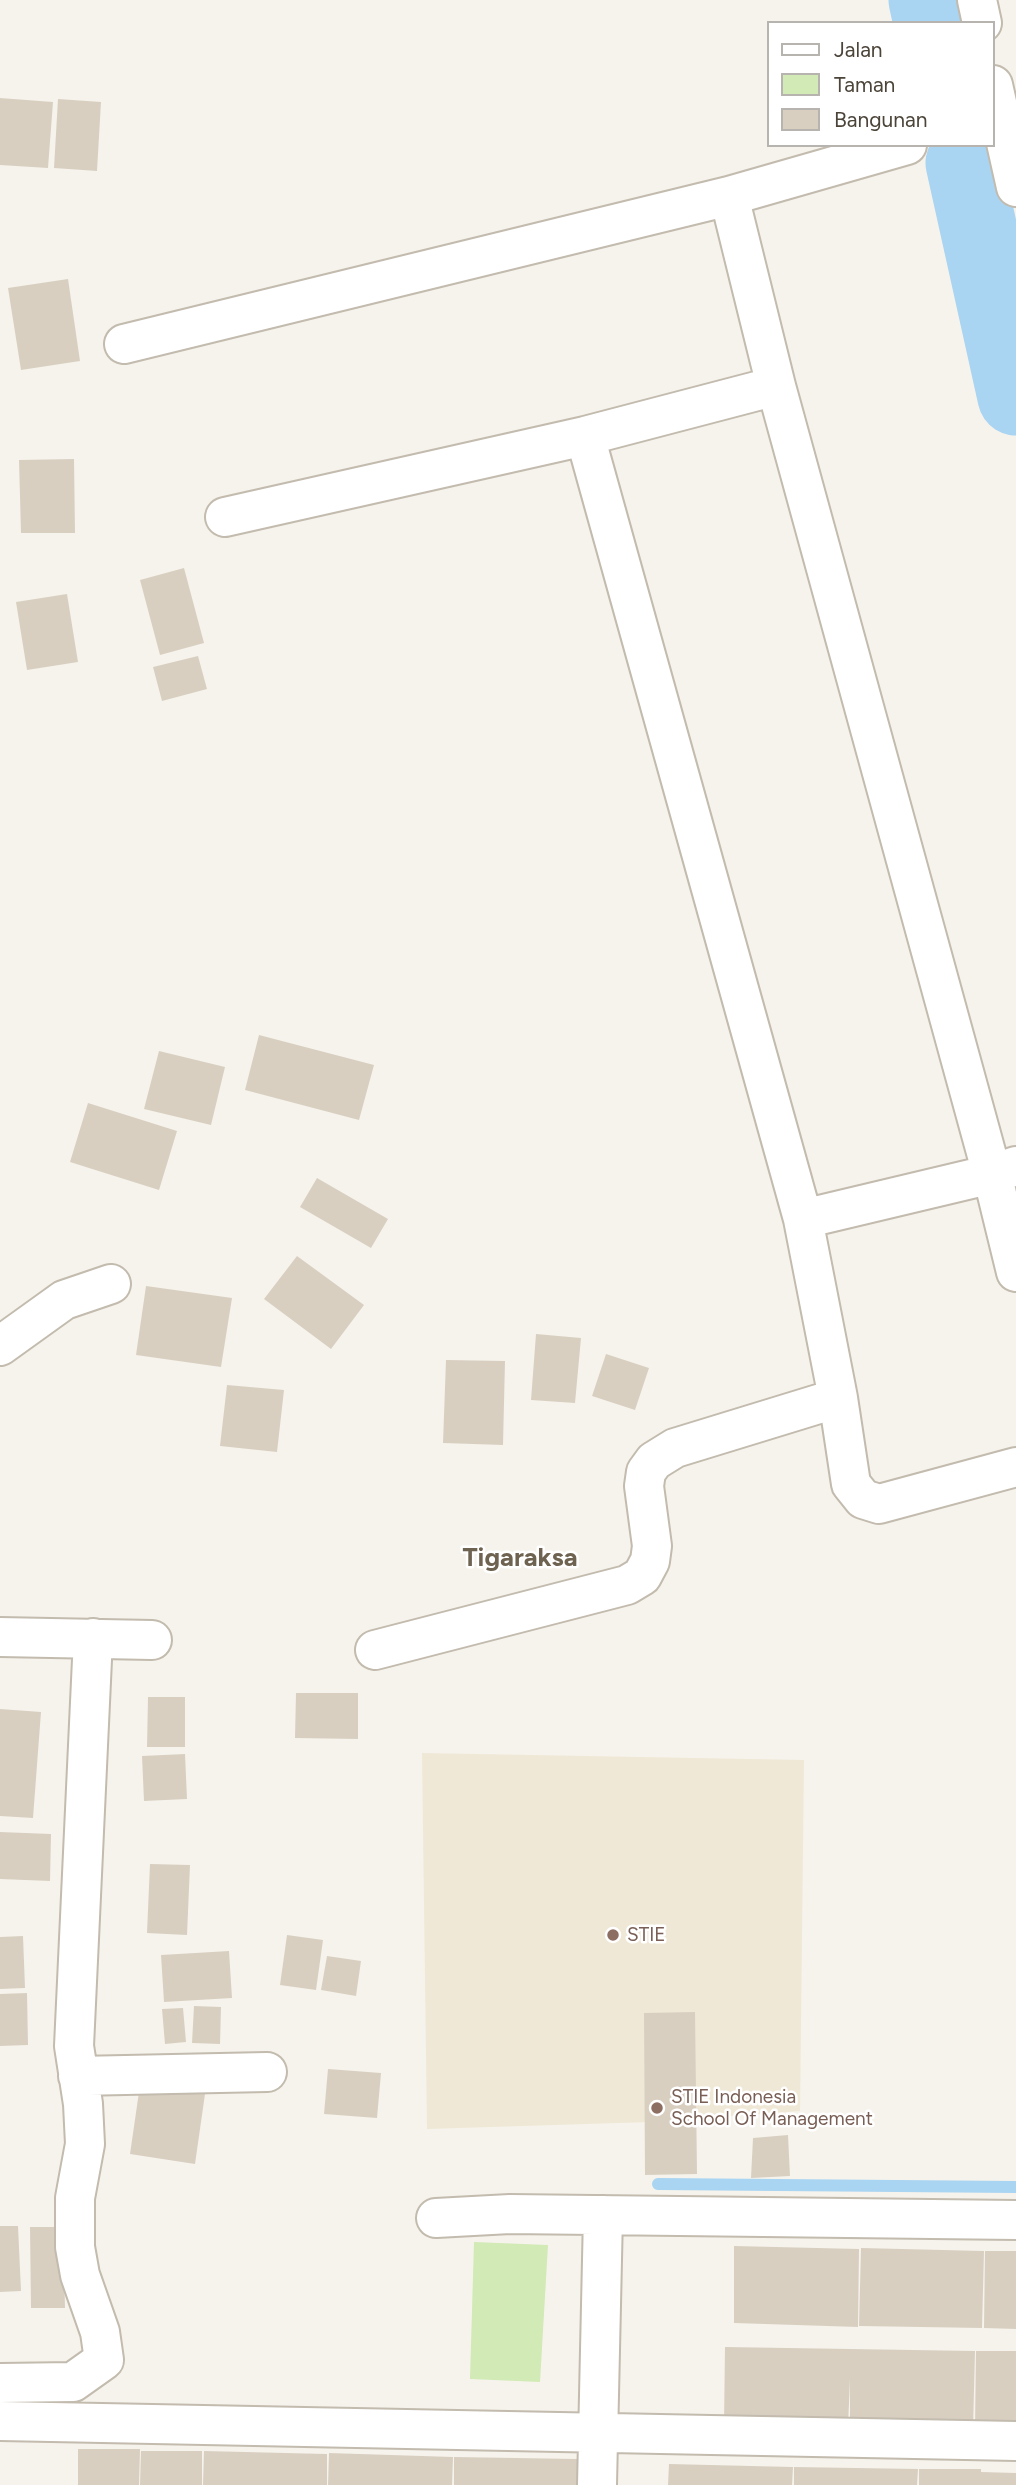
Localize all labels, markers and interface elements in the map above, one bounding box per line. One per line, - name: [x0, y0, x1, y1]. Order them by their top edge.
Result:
- legend: [768, 21, 995, 147]
- text: Jalan: [834, 37, 883, 62]
- text: Taman: [834, 72, 895, 97]
- text: Bangunan: [834, 107, 927, 132]
- district label: Tigaraksa: [462, 1542, 578, 1574]
- place label: STIE: [627, 1924, 666, 1946]
- marker: STIE: [605, 1927, 621, 1943]
- place label: STIE Indonesia School Of Management: [671, 2086, 873, 2130]
- marker: STIE Indonesia School Of Management: [649, 2100, 665, 2116]

